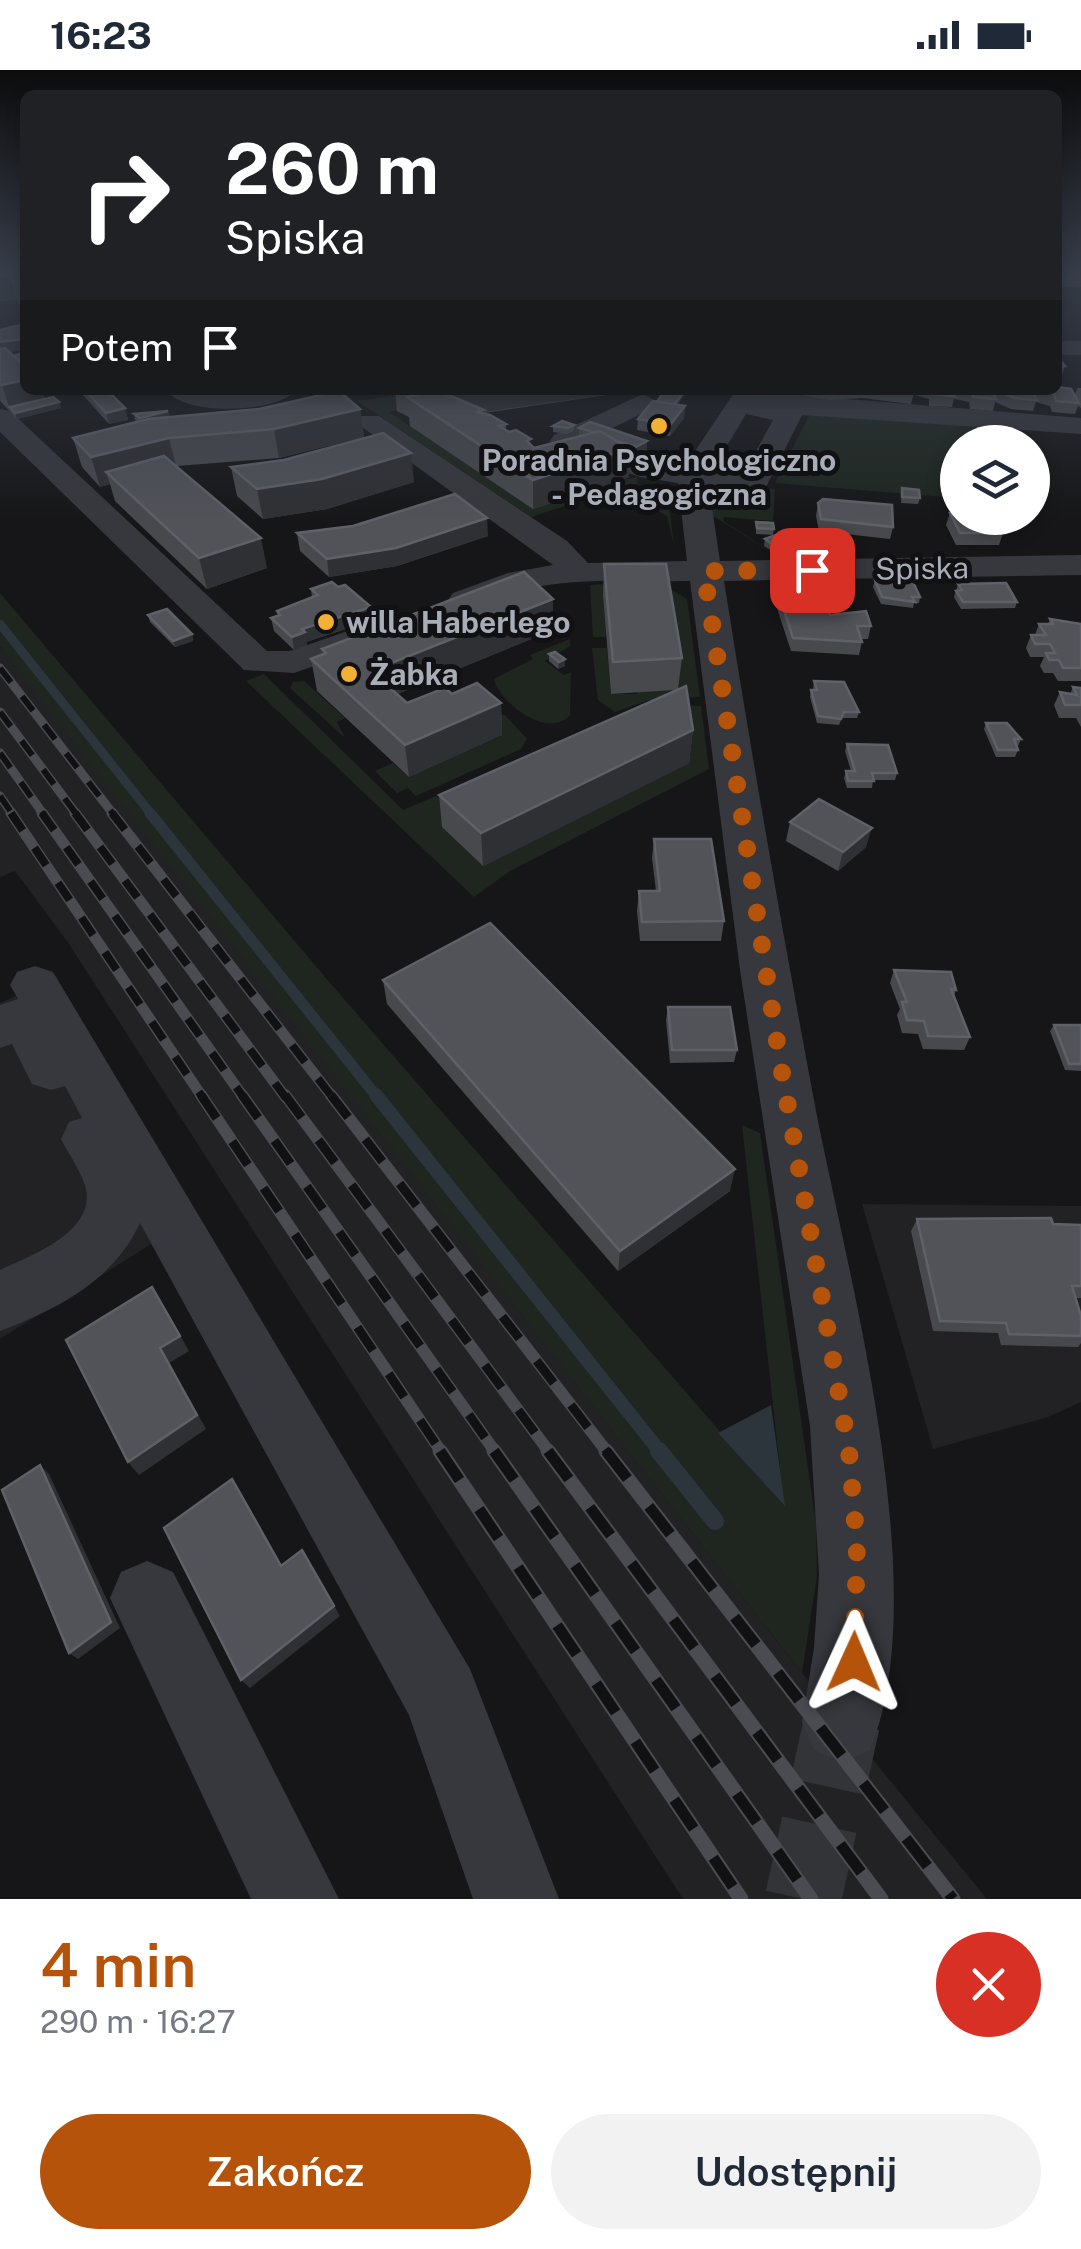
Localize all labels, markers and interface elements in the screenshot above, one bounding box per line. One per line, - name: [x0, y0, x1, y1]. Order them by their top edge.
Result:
- text: 16:23: [50, 13, 152, 58]
- text: 260 m: [225, 127, 439, 210]
- icon: right: [60, 130, 190, 260]
- text: Spiska: [225, 211, 365, 264]
- icon: arrive: [193, 320, 248, 375]
- text: Potem: [60, 325, 173, 370]
- marker: Poradnia Psychologiczno - Pedagogiczna: [648, 415, 670, 437]
- map controls: [940, 425, 1050, 535]
- button: layers: [940, 425, 1050, 535]
- place label: Poradnia Psychologiczno - Pedagogiczna: [482, 442, 836, 512]
- pin: [770, 528, 855, 613]
- icon: arrive: [785, 543, 840, 598]
- street label: Spiska: [875, 549, 969, 587]
- place label: willa Haberlego: [346, 604, 570, 640]
- marker: willa Haberlego: [315, 611, 337, 633]
- place label: Żabka: [369, 656, 459, 692]
- marker: Żabka: [338, 663, 360, 685]
- position arrow: [802, 1610, 906, 1714]
- text: 4 min: [40, 1930, 196, 2001]
- button: close: [936, 1932, 1041, 2037]
- text: 290 m · 16:27: [40, 2003, 236, 2040]
- button: Zakończ: [40, 2114, 531, 2229]
- button: Udostępnij: [551, 2114, 1041, 2229]

